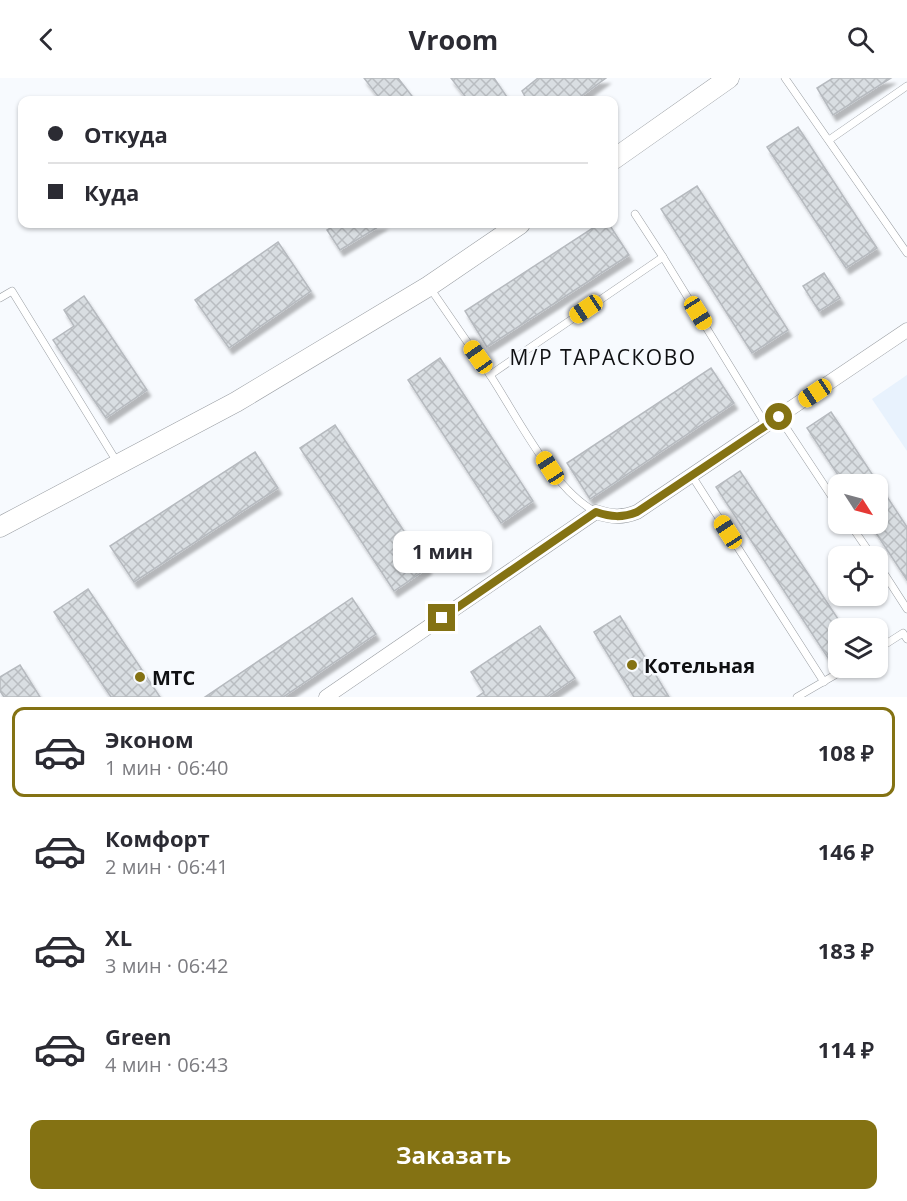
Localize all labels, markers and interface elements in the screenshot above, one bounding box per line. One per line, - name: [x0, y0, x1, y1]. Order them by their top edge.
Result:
- text: Vroom: [409, 21, 498, 58]
- icon: back: [30, 23, 63, 56]
- icon: search: [844, 23, 877, 56]
- text: Откуда: [84, 119, 168, 149]
- text: Куда: [84, 177, 139, 207]
- car: [566, 291, 606, 327]
- car: [681, 293, 715, 333]
- car: [460, 337, 496, 377]
- district label: М/Р ТАРАСКОВО: [509, 343, 697, 371]
- car: [795, 375, 835, 411]
- route start: [765, 403, 792, 430]
- car: [533, 448, 567, 488]
- north arrow: [828, 474, 888, 534]
- map controls: [828, 474, 888, 678]
- car: [711, 512, 745, 552]
- callout: 1 мин: [392, 531, 492, 573]
- text: 1 мин: [412, 538, 473, 565]
- button: locate: [828, 546, 888, 606]
- route end: [428, 604, 455, 631]
- button: layers: [828, 618, 888, 678]
- place label: Котельная: [644, 652, 755, 679]
- marker: Котельная: [625, 658, 639, 672]
- place label: МТС: [152, 664, 195, 691]
- marker: МТС: [133, 670, 147, 684]
- text: Эконом: [105, 724, 194, 754]
- icon: car: [33, 725, 87, 779]
- text: 108 ₽: [818, 737, 874, 767]
- text: 1 мин · 06:40: [105, 754, 228, 781]
- text: Комфорт: [105, 823, 210, 853]
- icon: car: [33, 824, 87, 878]
- text: 146 ₽: [818, 836, 874, 866]
- text: 2 мин · 06:41: [105, 853, 228, 880]
- text: XL: [105, 922, 132, 952]
- icon: car: [33, 923, 87, 977]
- text: 183 ₽: [818, 935, 874, 965]
- text: 3 мин · 06:42: [105, 952, 228, 979]
- text: Green: [105, 1021, 171, 1051]
- icon: car: [33, 1022, 87, 1076]
- text: 114 ₽: [818, 1034, 874, 1064]
- text: 4 мин · 06:43: [105, 1051, 228, 1078]
- button: Заказать: [30, 1120, 877, 1189]

